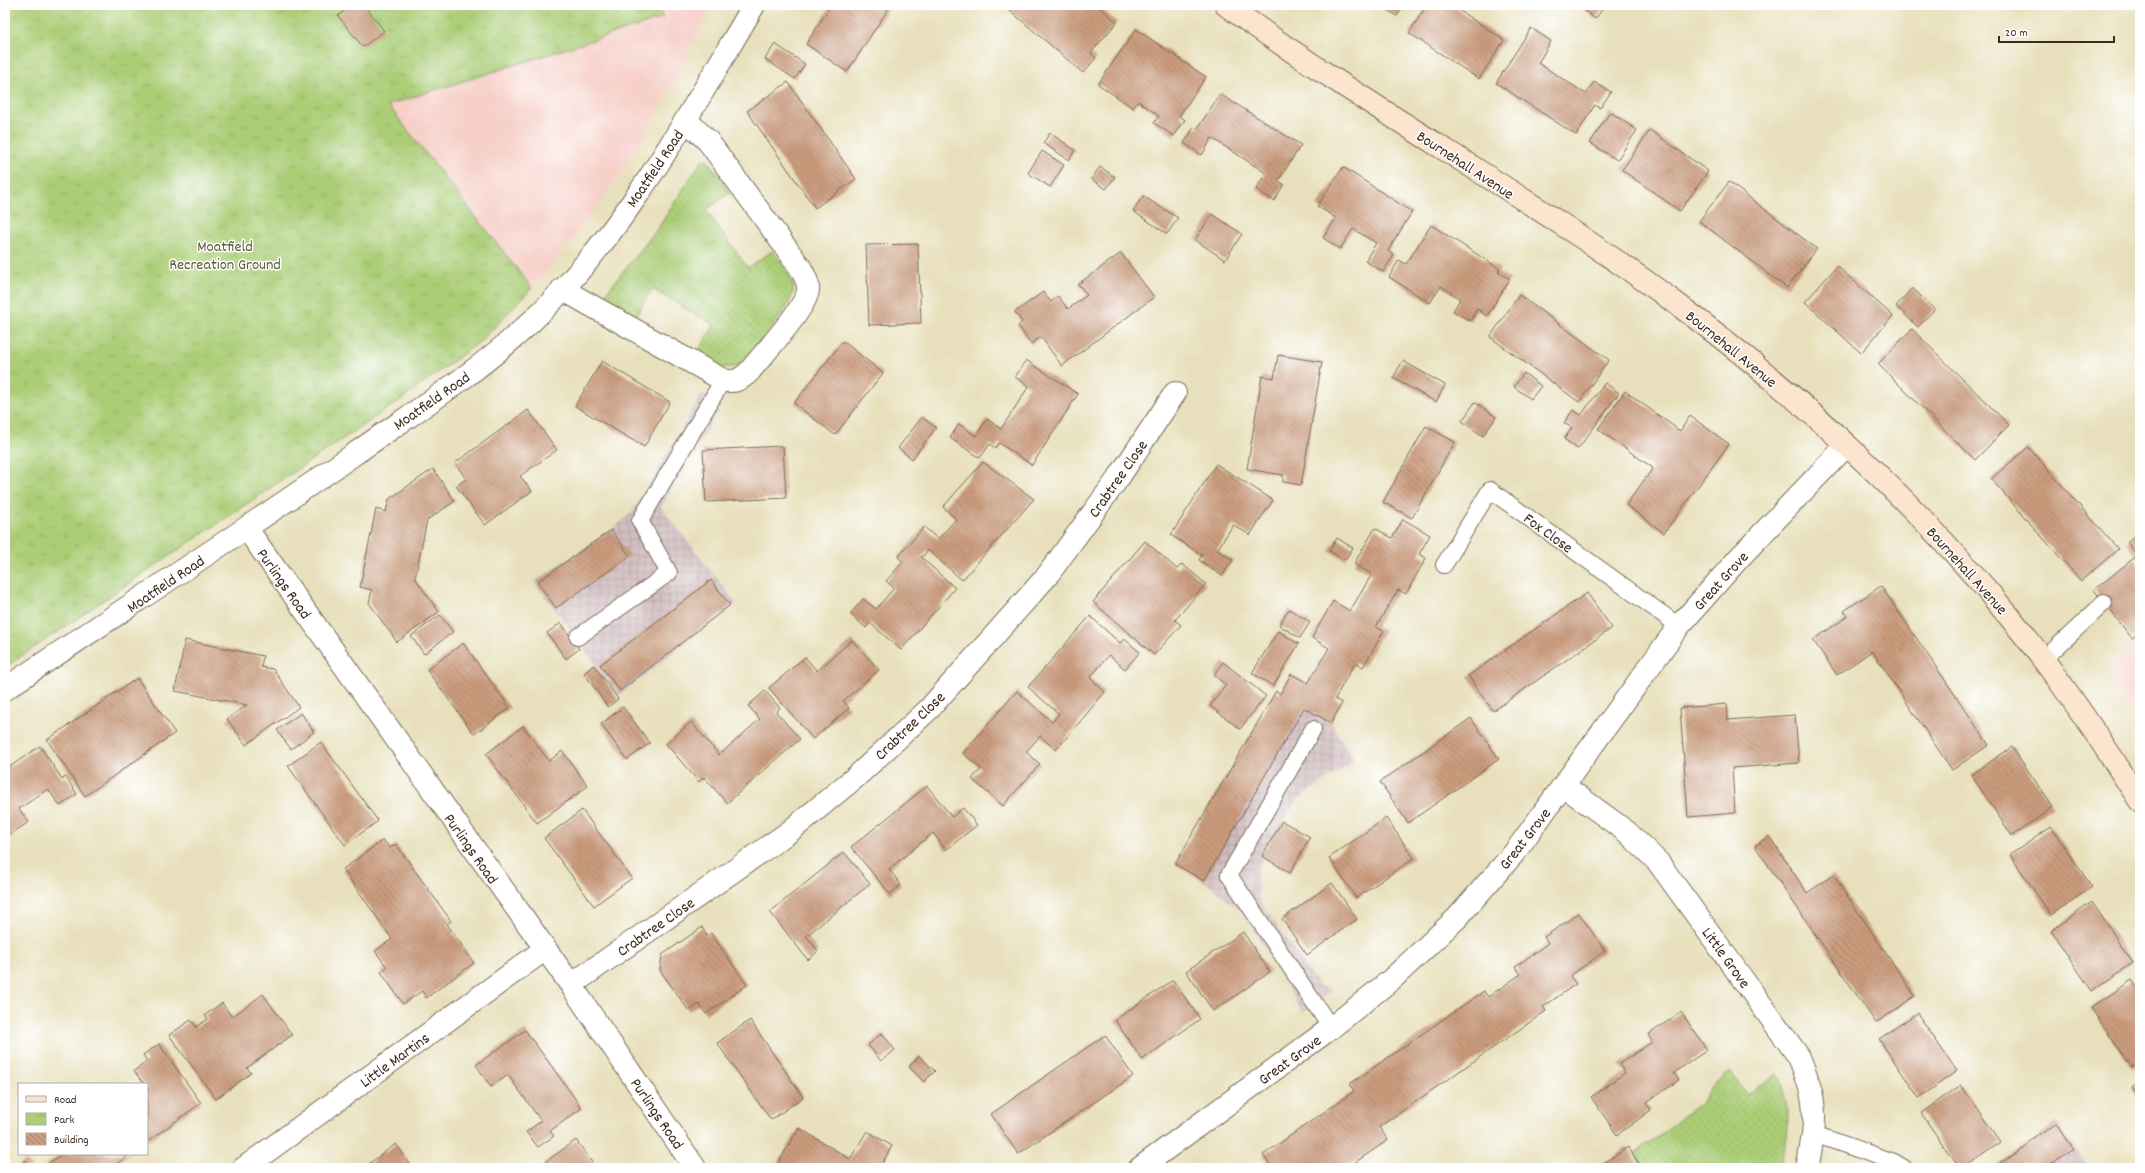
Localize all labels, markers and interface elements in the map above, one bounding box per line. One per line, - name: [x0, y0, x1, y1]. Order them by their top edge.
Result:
- scale bar: [1999, 18, 2114, 44]
- text: 20 m: [2005, 25, 2028, 42]
- street label: Moatfield Road: [622, 126, 691, 213]
- street label: Bournehall Avenue: [1411, 126, 1518, 206]
- park label: Moatfield Recreation Ground: [169, 236, 281, 277]
- street label: Bournehall Avenue: [1680, 306, 1781, 394]
- street label: Moatfield Road: [389, 367, 476, 437]
- street label: Crabtree Close: [1084, 436, 1154, 523]
- street label: Fox Close: [1518, 508, 1577, 560]
- street label: Bournehall Avenue: [1920, 522, 2012, 621]
- street label: Purlings Road: [250, 544, 316, 624]
- street label: Great Grove: [1689, 547, 1755, 616]
- street label: Moatfield Road: [123, 551, 210, 620]
- street label: Crabtree Close: [870, 687, 951, 766]
- street label: Great Grove: [1494, 804, 1557, 875]
- street label: Purlings Road: [437, 809, 503, 889]
- street label: Crabtree Close: [613, 893, 700, 963]
- street label: Little Grove: [1695, 923, 1755, 994]
- street label: Little Martins: [356, 1028, 435, 1094]
- street label: Great Grove: [1254, 1030, 1327, 1092]
- street label: Purlings Road: [624, 1074, 688, 1155]
- legend: [18, 1083, 148, 1155]
- text: Road: [54, 1092, 76, 1109]
- text: Park: [54, 1112, 75, 1129]
- text: Building: [54, 1132, 89, 1149]

